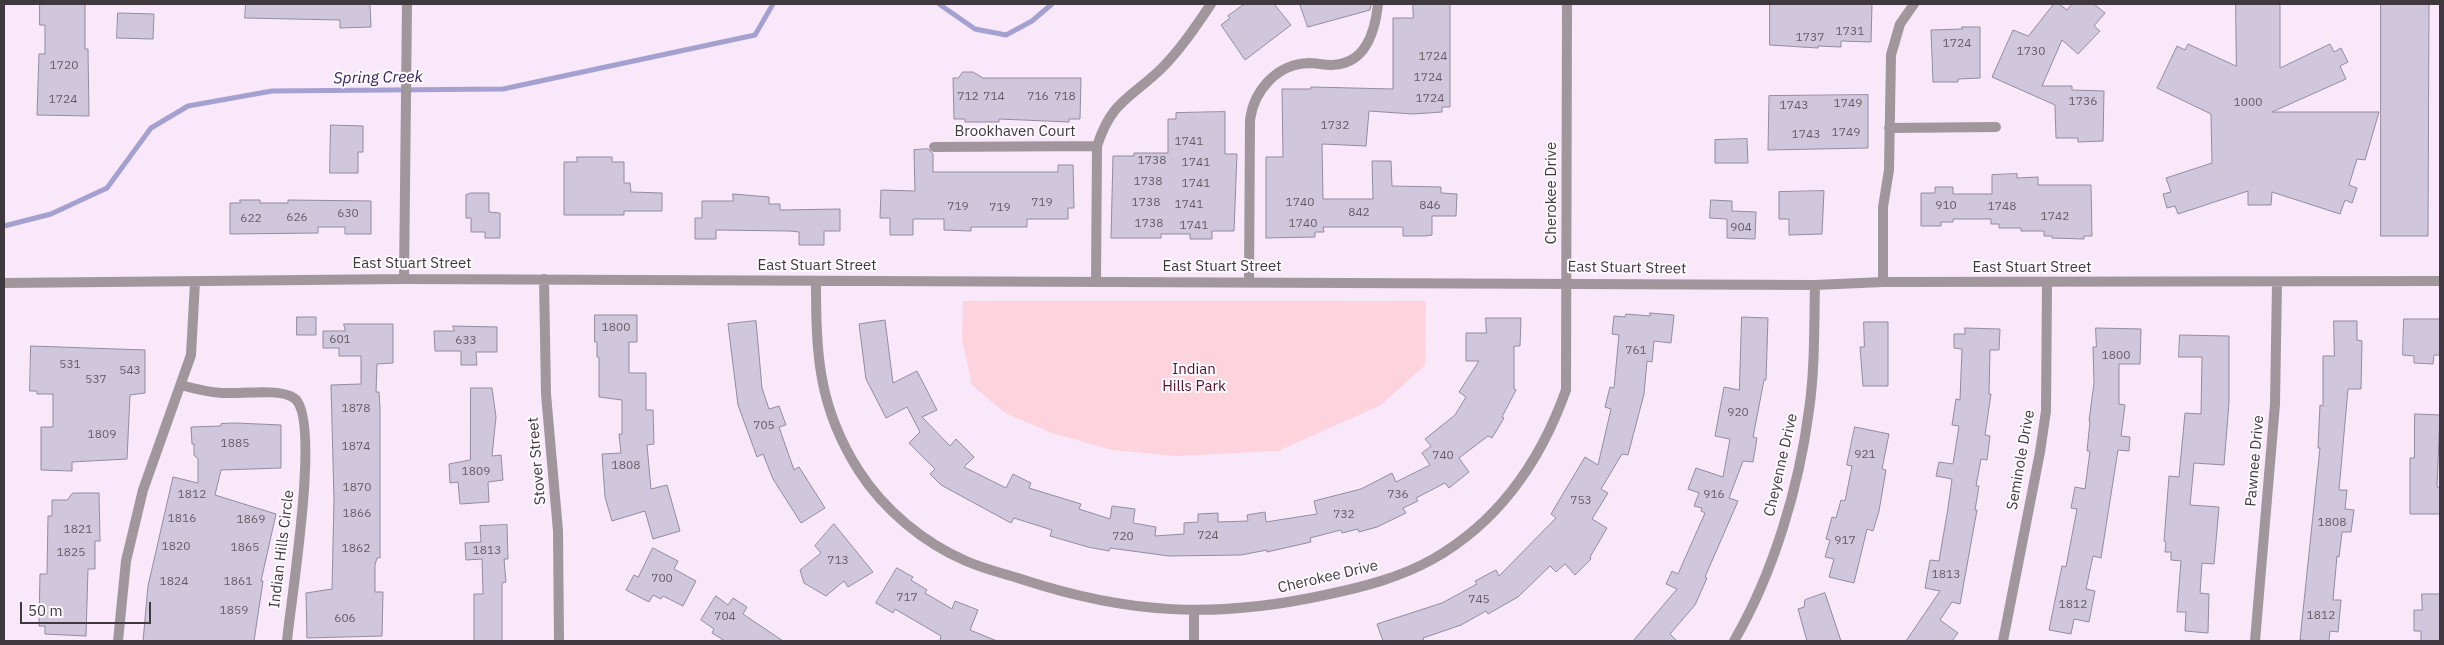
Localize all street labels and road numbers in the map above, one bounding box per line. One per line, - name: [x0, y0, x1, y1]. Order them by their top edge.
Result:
- street label: Brookhaven Court: [955, 123, 1075, 141]
- street label: Cherokee Drive: [1543, 142, 1561, 244]
- street label: East Stuart Street: [353, 255, 471, 273]
- street label: East Stuart Street: [758, 257, 876, 275]
- street label: East Stuart Street: [1163, 258, 1281, 276]
- street label: East Stuart Street: [1567, 258, 1687, 278]
- street label: East Stuart Street: [1973, 259, 2091, 277]
- street label: Seminole Drive: [2003, 409, 2039, 511]
- street label: Cheyenne Drive: [1760, 412, 1802, 518]
- street label: Pawnee Drive: [2242, 415, 2268, 507]
- street label: Stover Street: [524, 416, 550, 506]
- street label: Indian Hills Circle: [266, 489, 298, 609]
- street label: Cherokee Drive: [1276, 557, 1380, 597]

